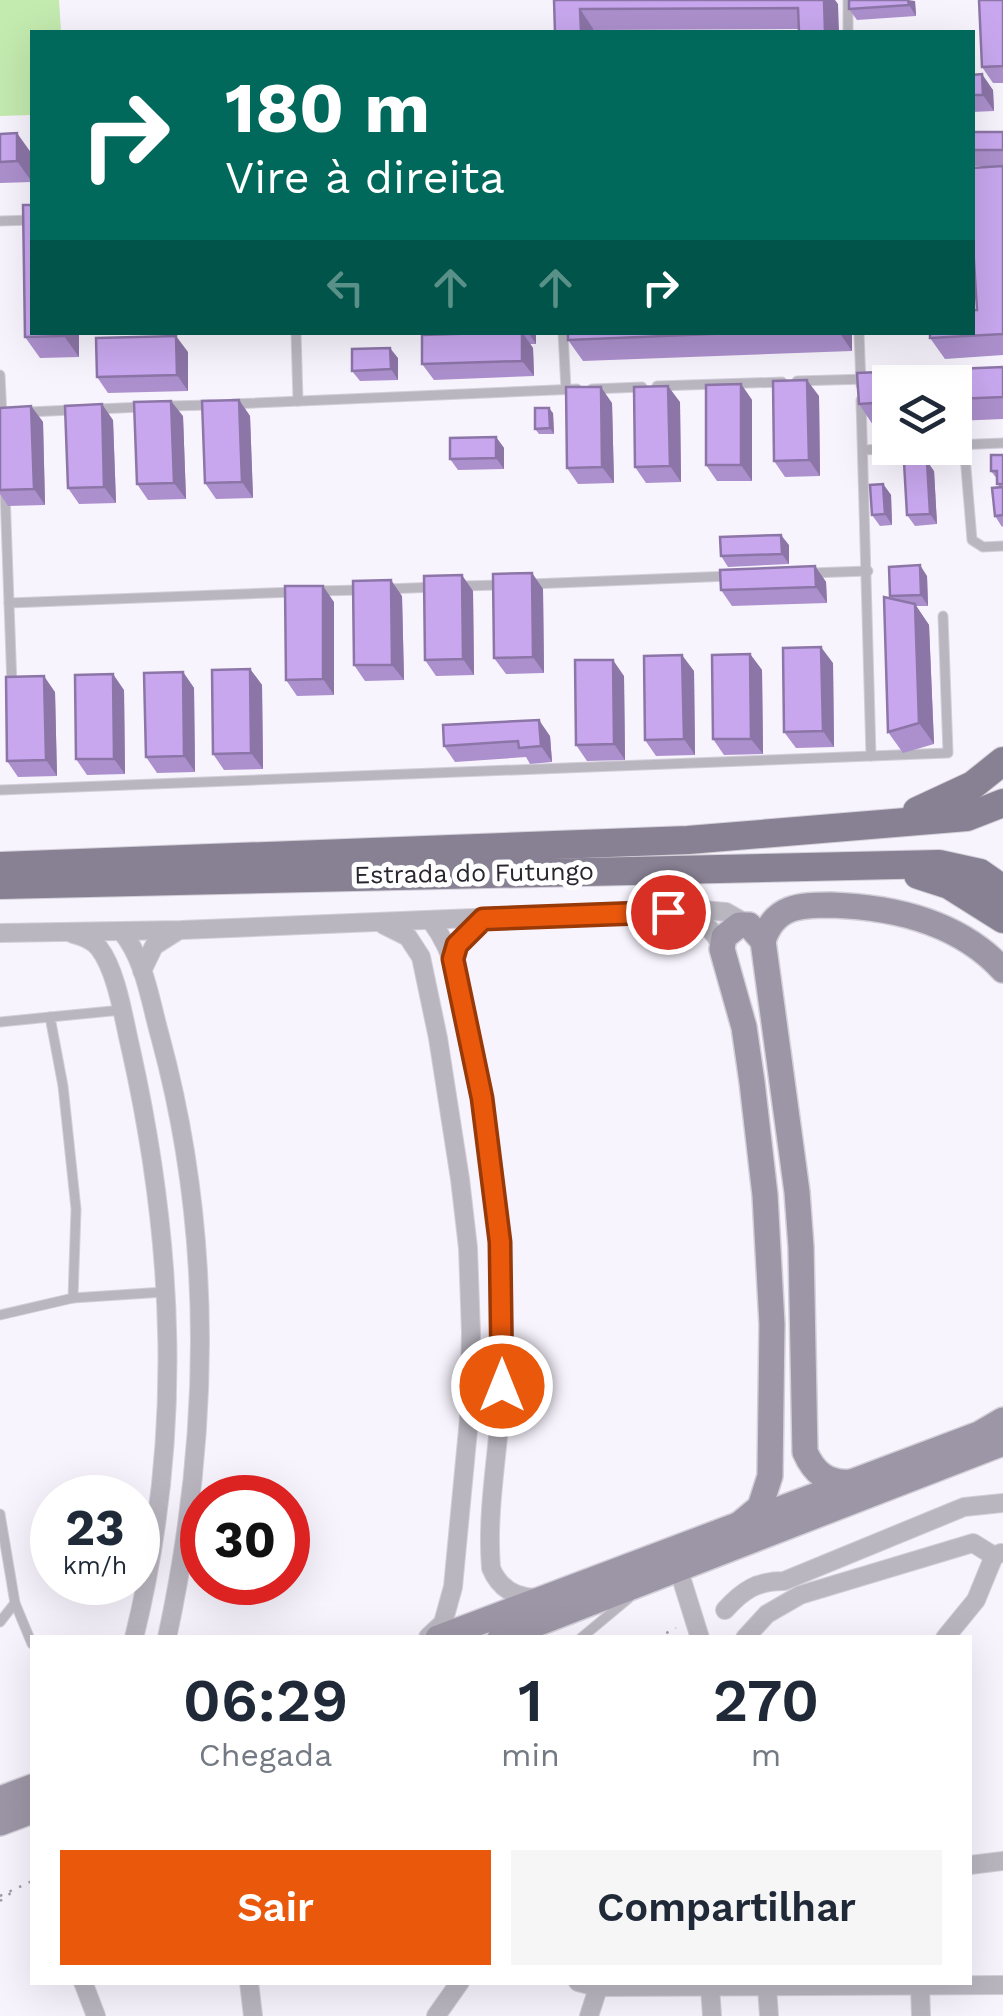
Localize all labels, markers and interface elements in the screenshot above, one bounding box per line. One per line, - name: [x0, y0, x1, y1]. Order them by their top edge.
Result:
- text: 180 m: [225, 67, 430, 149]
- icon: right: [60, 70, 190, 200]
- text: Vire à direita: [225, 151, 505, 204]
- icon: left: [318, 260, 373, 315]
- icon: ahead: [423, 260, 478, 315]
- icon: ahead: [528, 260, 583, 315]
- icon: right: [633, 260, 688, 315]
- map controls: [872, 365, 972, 465]
- button: layers: [872, 365, 972, 465]
- street label: Estrada do Futungo: [354, 856, 594, 890]
- pin: [626, 870, 711, 955]
- icon: arrive: [641, 885, 696, 940]
- position arrow: [450, 1334, 554, 1438]
- speed limit sign: 30: [180, 1475, 310, 1605]
- text: 23: [65, 1498, 125, 1557]
- text: km/h: [63, 1551, 127, 1580]
- text: 06:29: [183, 1665, 348, 1736]
- text: 1: [518, 1665, 543, 1736]
- text: 270: [713, 1665, 819, 1736]
- text: Chegada: [199, 1736, 332, 1774]
- text: min: [501, 1736, 560, 1774]
- text: m: [751, 1736, 781, 1774]
- button: Sair: [60, 1850, 491, 1965]
- button: Compartilhar: [511, 1850, 942, 1965]

